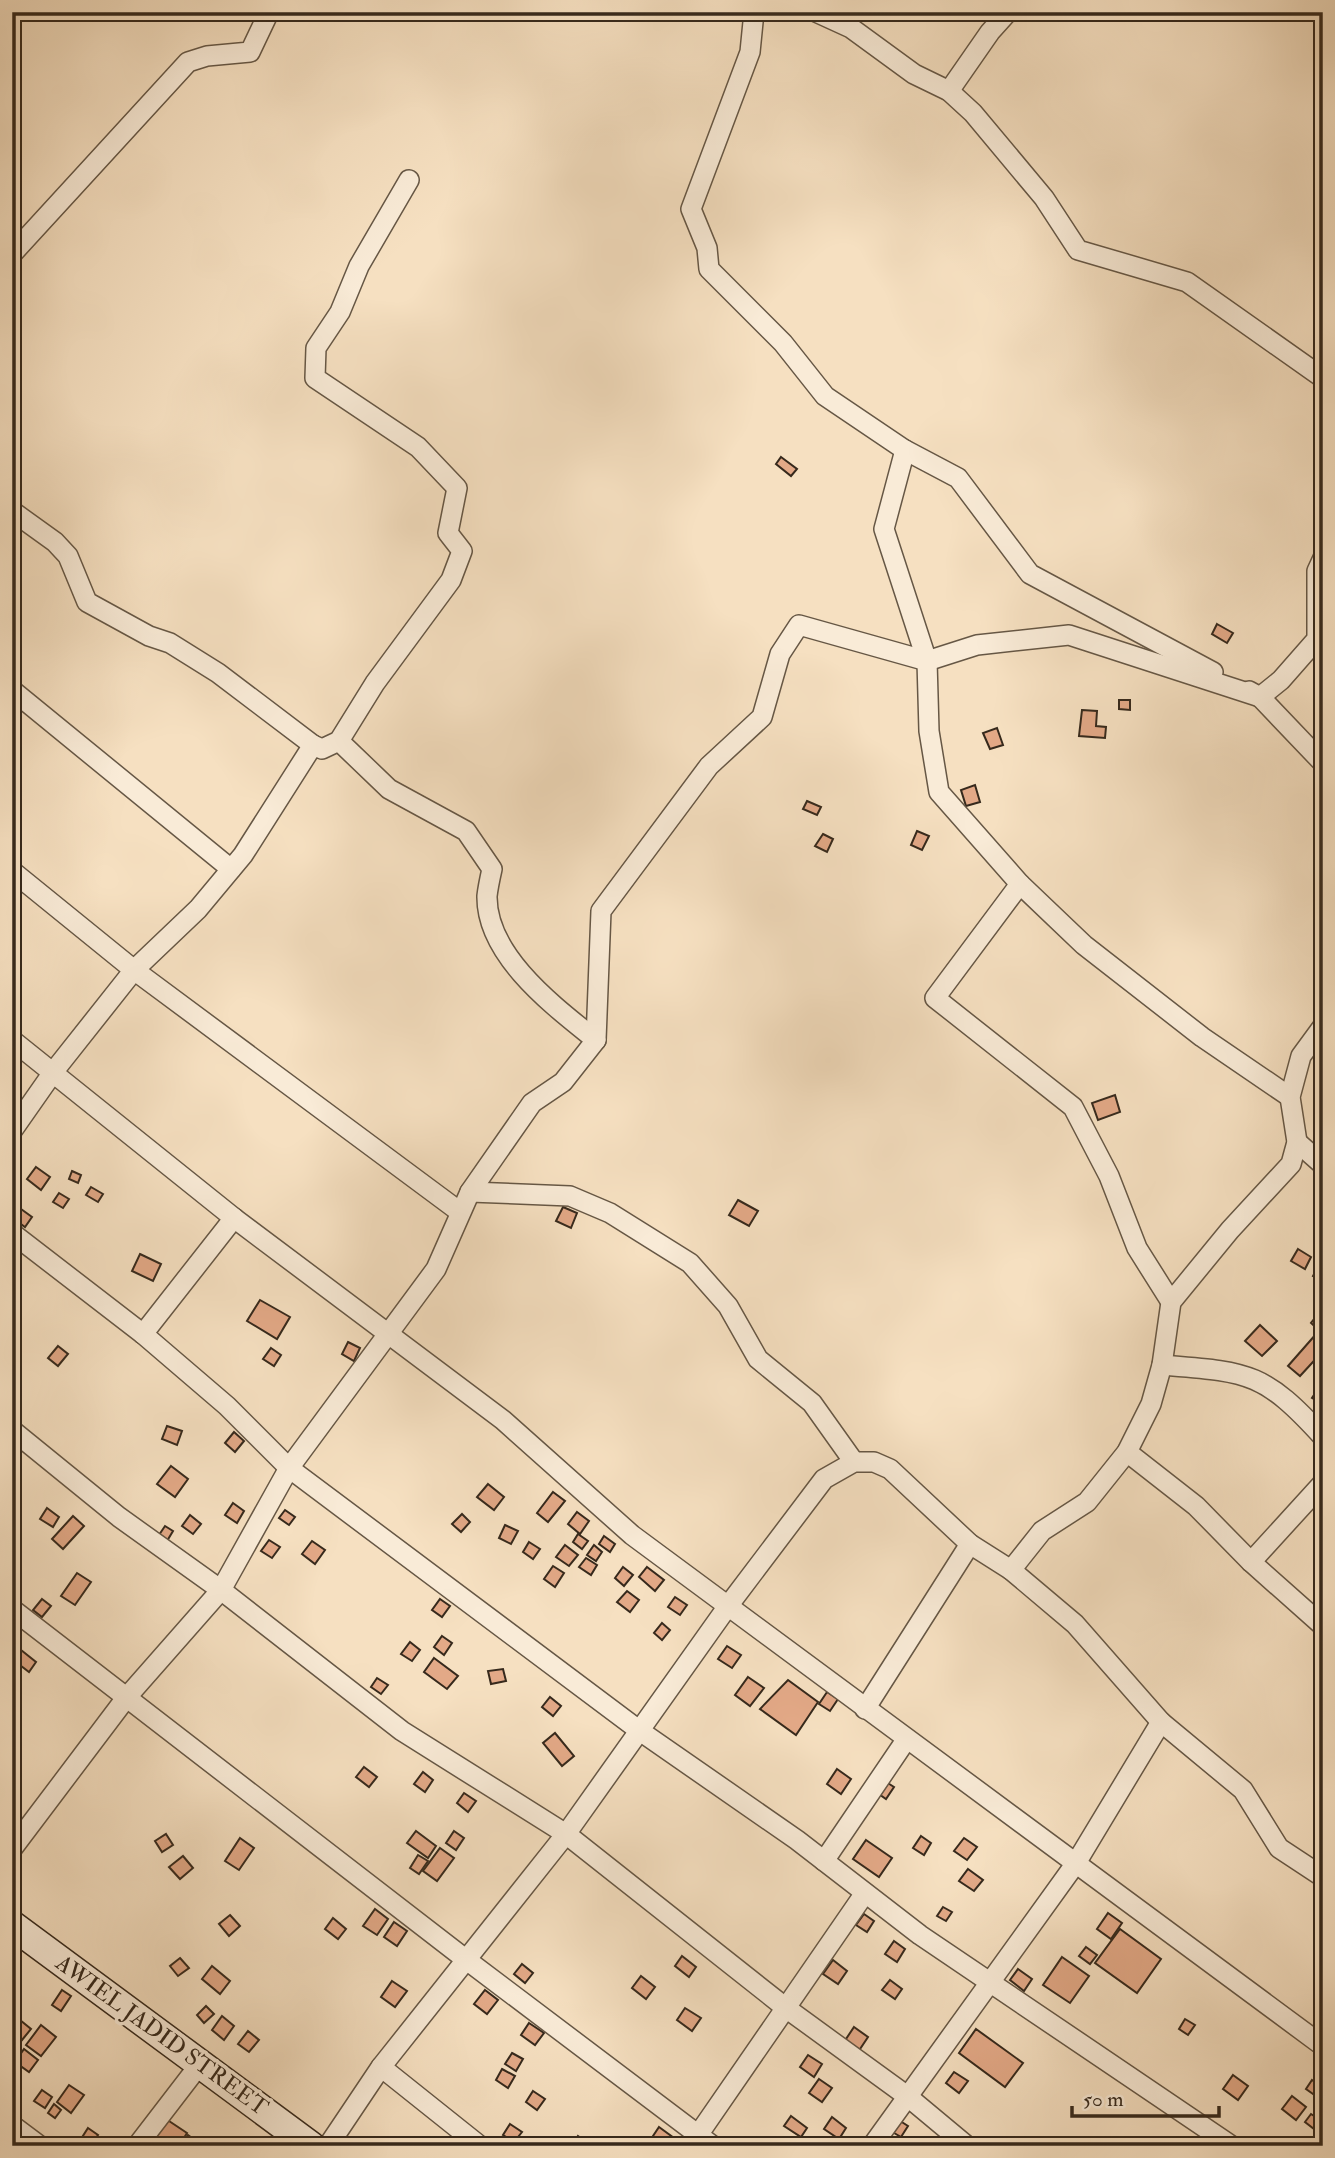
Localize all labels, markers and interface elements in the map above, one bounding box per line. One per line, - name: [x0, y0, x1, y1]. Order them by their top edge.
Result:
- street label: AWIEL JADID STREET: [49, 1948, 274, 2122]
- scale bar: [1072, 2074, 1220, 2118]
- text: 50 m: [1083, 2086, 1124, 2113]

